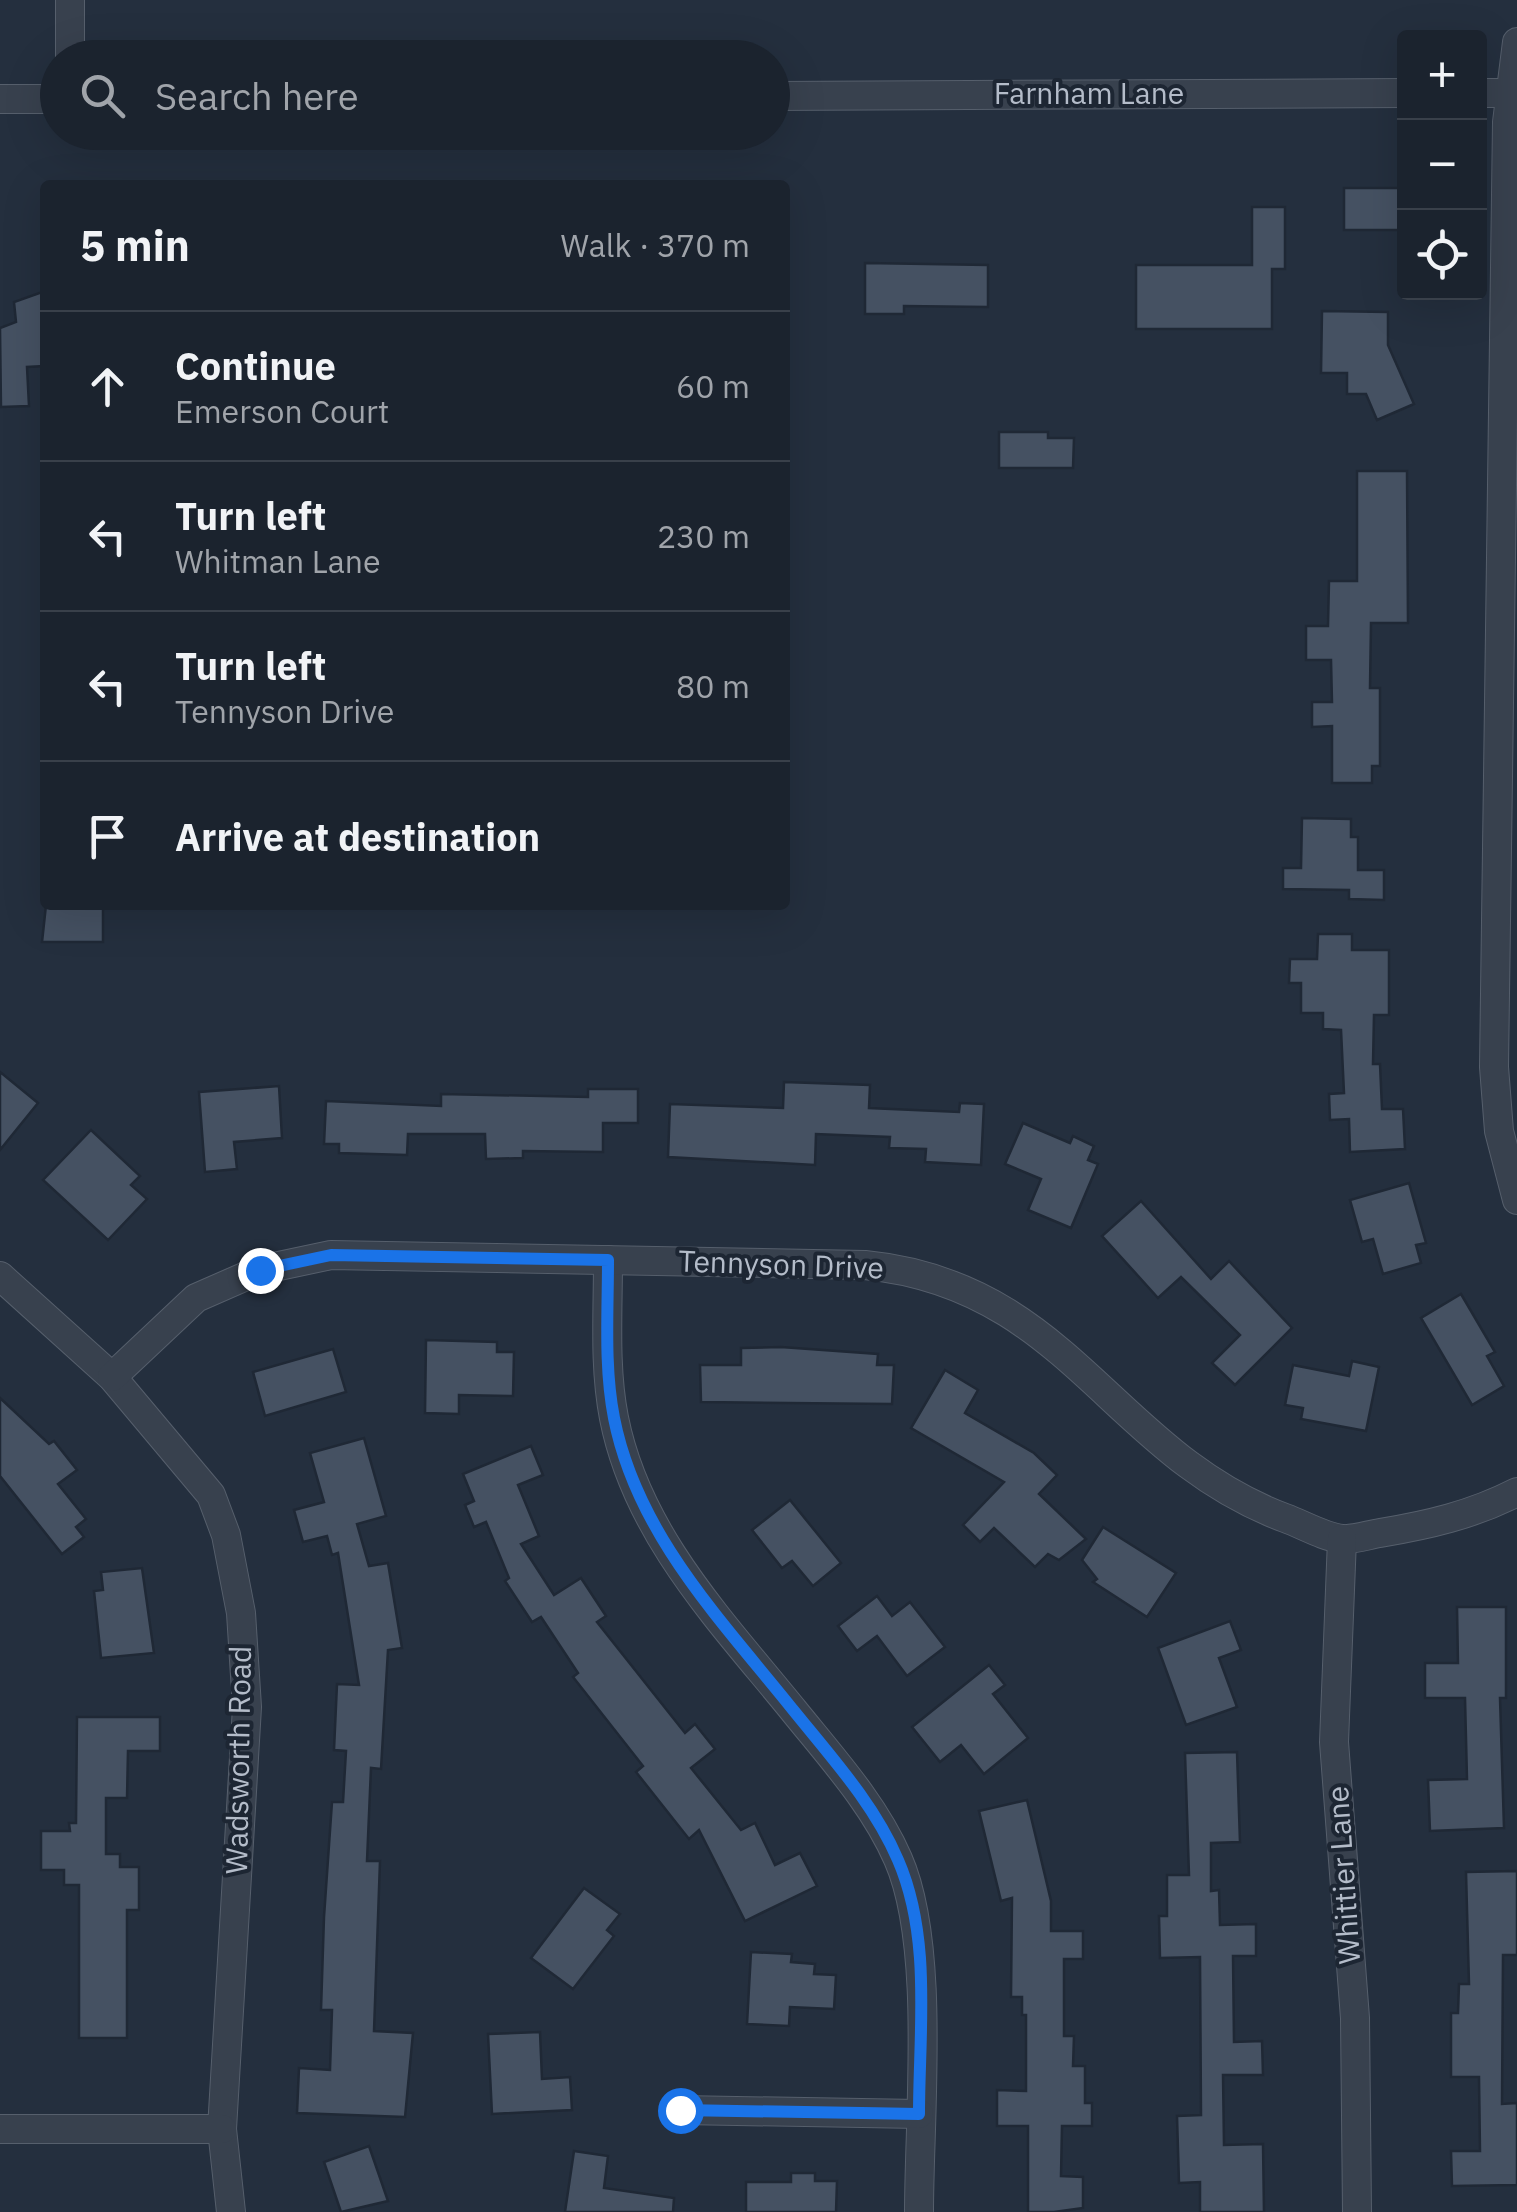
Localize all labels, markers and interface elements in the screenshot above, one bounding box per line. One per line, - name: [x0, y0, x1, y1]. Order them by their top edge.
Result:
- map controls: [1397, 30, 1487, 300]
- button: +: [1397, 30, 1487, 120]
- search box: [40, 40, 790, 150]
- icon: search: [75, 68, 130, 123]
- text: Search here: [155, 71, 359, 120]
- street label: Farnham Lane: [994, 73, 1184, 112]
- button: −: [1397, 120, 1487, 210]
- button: locate: [1397, 210, 1487, 300]
- text: 5 min: [80, 218, 190, 273]
- text: Walk · 370 m: [561, 224, 750, 266]
- text: Continue: [175, 341, 336, 390]
- icon: ahead: [80, 359, 135, 414]
- text: 60 m: [676, 365, 750, 407]
- text: Emerson Court: [175, 390, 389, 432]
- text: Turn left: [175, 491, 326, 540]
- icon: left: [80, 509, 135, 564]
- text: 230 m: [657, 515, 750, 557]
- text: Whitman Lane: [175, 540, 381, 582]
- text: Turn left: [175, 641, 326, 690]
- icon: left: [80, 659, 135, 714]
- text: 80 m: [676, 665, 750, 707]
- text: Tennyson Drive: [175, 690, 394, 732]
- icon: arrive: [80, 809, 135, 864]
- text: Arrive at destination: [175, 812, 540, 861]
- street label: Tennyson Drive: [678, 1240, 884, 1287]
- route end: [238, 1248, 284, 1294]
- street label: Wadsworth Road: [216, 1645, 259, 1875]
- street label: Whittier Lane: [1317, 1785, 1368, 1966]
- route start: [658, 2088, 704, 2134]

